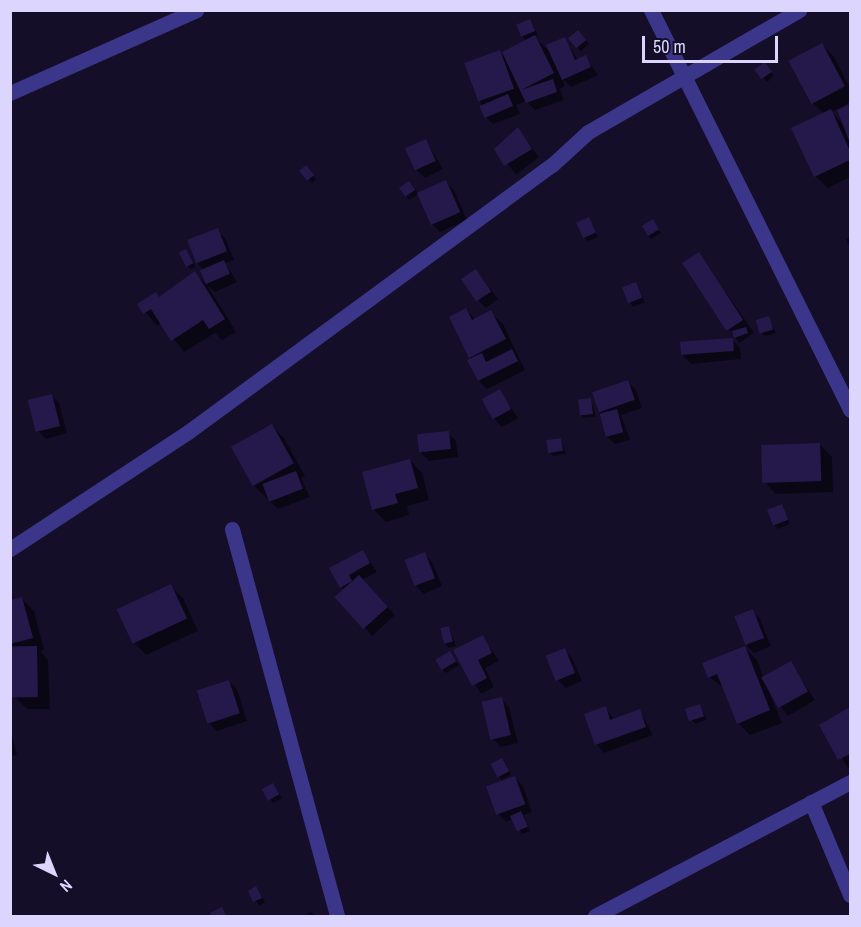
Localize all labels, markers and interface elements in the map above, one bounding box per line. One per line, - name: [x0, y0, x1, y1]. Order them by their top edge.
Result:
- scale bar: [645, 24, 782, 62]
- text: 50 m: [653, 34, 686, 59]
- north arrow: [24, 843, 84, 903]
- text: N: [55, 875, 77, 897]

